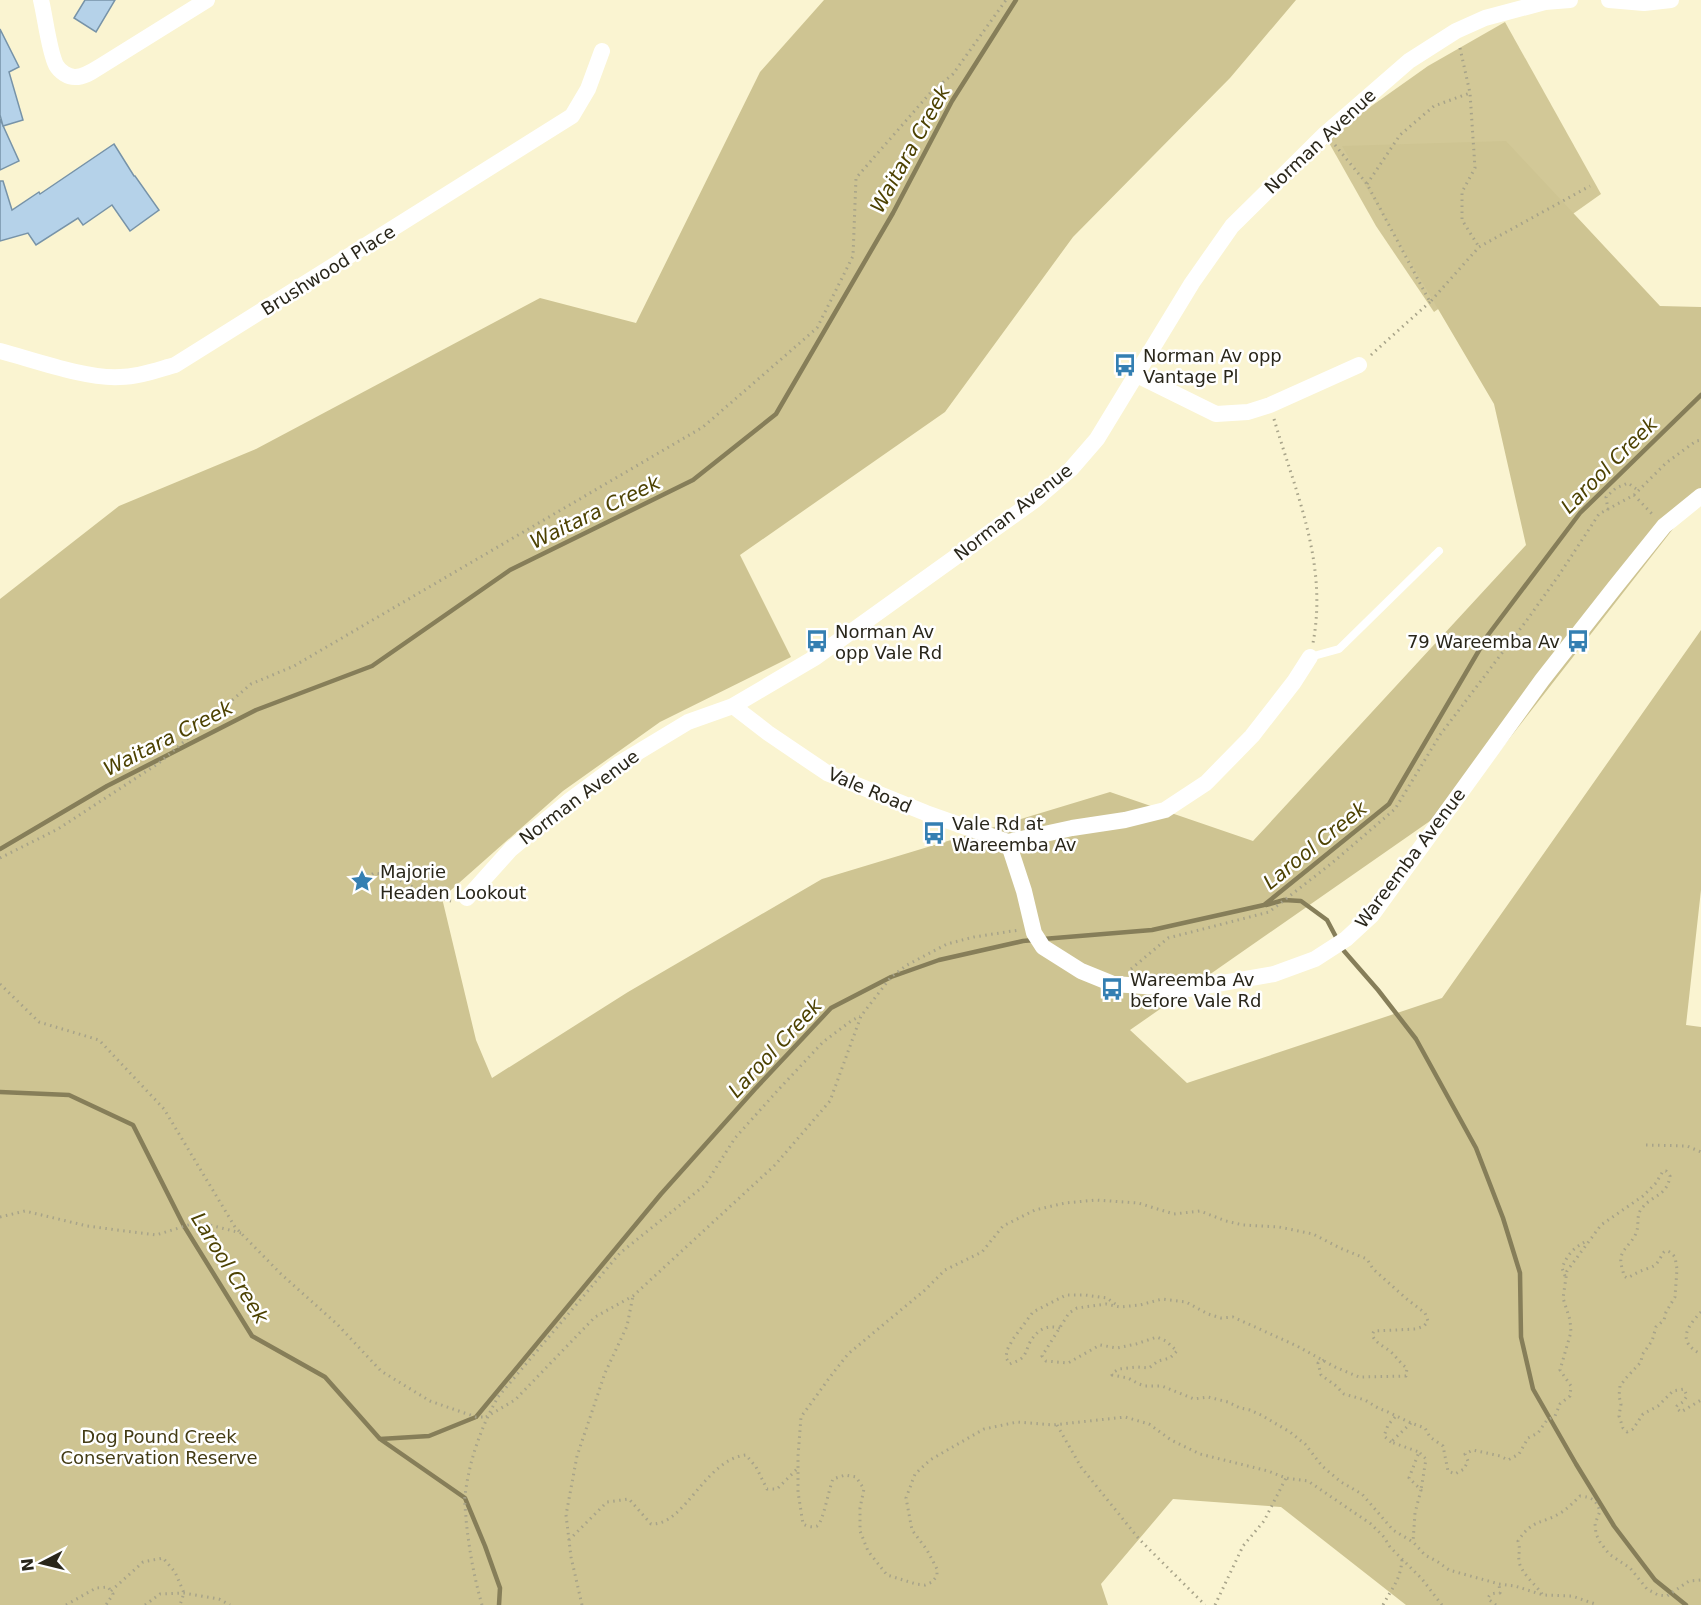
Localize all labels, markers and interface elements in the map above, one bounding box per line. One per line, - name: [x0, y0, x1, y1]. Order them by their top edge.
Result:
- water label: Waitara Creek: [865, 80, 956, 217]
- street label: Norman Avenue: [1260, 84, 1380, 198]
- street label: Brushwood Place: [257, 220, 399, 320]
- place label: Norman Av opp Vantage Pl: [1143, 345, 1282, 387]
- bus stop icon: Norman Av opp Vantage Pl: [1112, 352, 1138, 378]
- water label: Larool Creek: [1556, 411, 1663, 518]
- street label: Norman Avenue: [950, 459, 1076, 565]
- water label: Waitara Creek: [526, 470, 665, 554]
- place label: Norman Av opp Vale Rd: [835, 621, 942, 663]
- bus stop icon: Norman Av opp Vale Rd: [804, 628, 830, 654]
- bus stop icon: 79 Wareemba Av: [1565, 628, 1591, 654]
- place label: 79 Wareemba Av: [1407, 631, 1560, 652]
- water label: Waitara Creek: [99, 694, 238, 781]
- street label: Norman Avenue: [515, 745, 643, 849]
- street label: Vale Road: [825, 763, 915, 817]
- street label: Wareemba Avenue: [1351, 784, 1469, 932]
- water label: Larool Creek: [1258, 795, 1373, 894]
- place label: Vale Rd at Wareemba Av: [952, 813, 1077, 855]
- bus stop icon: Vale Rd at Wareemba Av: [921, 820, 947, 846]
- place label: Majorie Headen Lookout: [380, 861, 526, 903]
- place icon: Majorie Headen Lookout: [349, 868, 375, 894]
- place label: Wareemba Av before Vale Rd: [1130, 969, 1261, 1011]
- bus stop icon: Wareemba Av before Vale Rd: [1099, 976, 1125, 1002]
- water label: Larool Creek: [723, 993, 828, 1102]
- water label: Larool Creek: [186, 1208, 274, 1329]
- park label: Dog Pound Creek Conservation Reserve: [60, 1426, 258, 1468]
- north arrow: [12, 1533, 72, 1593]
- text: N: [17, 1557, 38, 1573]

